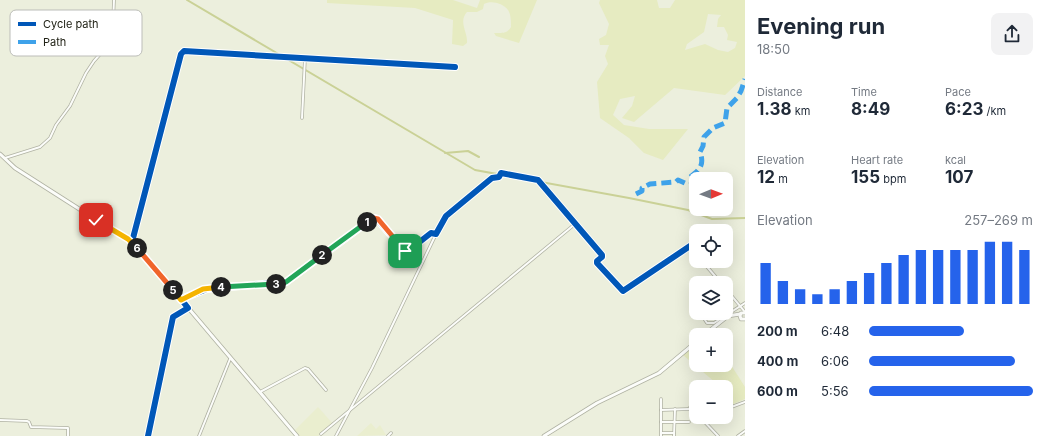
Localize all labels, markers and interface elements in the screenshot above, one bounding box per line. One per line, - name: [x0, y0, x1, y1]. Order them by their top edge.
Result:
- legend: [10, 10, 142, 56]
- text: Evening run: [757, 13, 885, 39]
- button: share: [991, 13, 1033, 55]
- text: Cycle path: [43, 17, 99, 31]
- text: Path: [43, 35, 66, 49]
- text: 18:50: [757, 41, 790, 57]
- text: Distance: [757, 85, 802, 99]
- text: Time: [851, 85, 877, 99]
- text: Pace: [945, 85, 971, 99]
- text: 1.38: [757, 99, 792, 119]
- text: 8:49: [851, 99, 890, 119]
- text: 6:23: [945, 99, 983, 119]
- text: km: [792, 104, 810, 118]
- text: /km: [983, 104, 1006, 118]
- text: Elevation: [757, 153, 804, 167]
- text: Heart rate: [851, 153, 903, 167]
- text: kcal: [945, 153, 966, 167]
- text: 12: [757, 167, 775, 187]
- text: 155: [851, 167, 880, 187]
- text: 107: [945, 167, 973, 187]
- north arrow: [689, 172, 733, 216]
- map controls: [689, 172, 733, 424]
- text: m: [775, 172, 788, 186]
- text: bpm: [880, 172, 906, 186]
- pin: [79, 203, 113, 237]
- icon: check: [85, 209, 107, 231]
- pin: 1: [357, 212, 377, 232]
- text: Elevation: [757, 212, 813, 228]
- text: 257–269 m: [964, 212, 1033, 228]
- text: 1: [365, 215, 369, 229]
- button: locate: [689, 224, 733, 268]
- pin: [388, 234, 422, 268]
- pin: 6: [127, 238, 147, 258]
- icon: arrive: [394, 240, 416, 262]
- text: 6: [133, 241, 141, 255]
- pin: 2: [312, 245, 332, 265]
- text: 2: [319, 248, 325, 262]
- pin: 3: [266, 274, 286, 294]
- button: layers: [689, 276, 733, 320]
- pin: 4: [211, 277, 231, 297]
- text: 3: [272, 277, 280, 291]
- pin: 5: [163, 280, 183, 300]
- text: 4: [217, 280, 225, 294]
- text: 5: [169, 283, 177, 297]
- text: 200 m: [757, 323, 798, 339]
- text: 6:48: [821, 323, 849, 339]
- button: +: [689, 328, 733, 372]
- text: 400 m: [757, 353, 798, 369]
- text: 6:06: [821, 353, 849, 369]
- button: −: [689, 380, 733, 424]
- text: 600 m: [757, 383, 798, 399]
- text: 5:56: [821, 383, 849, 399]

